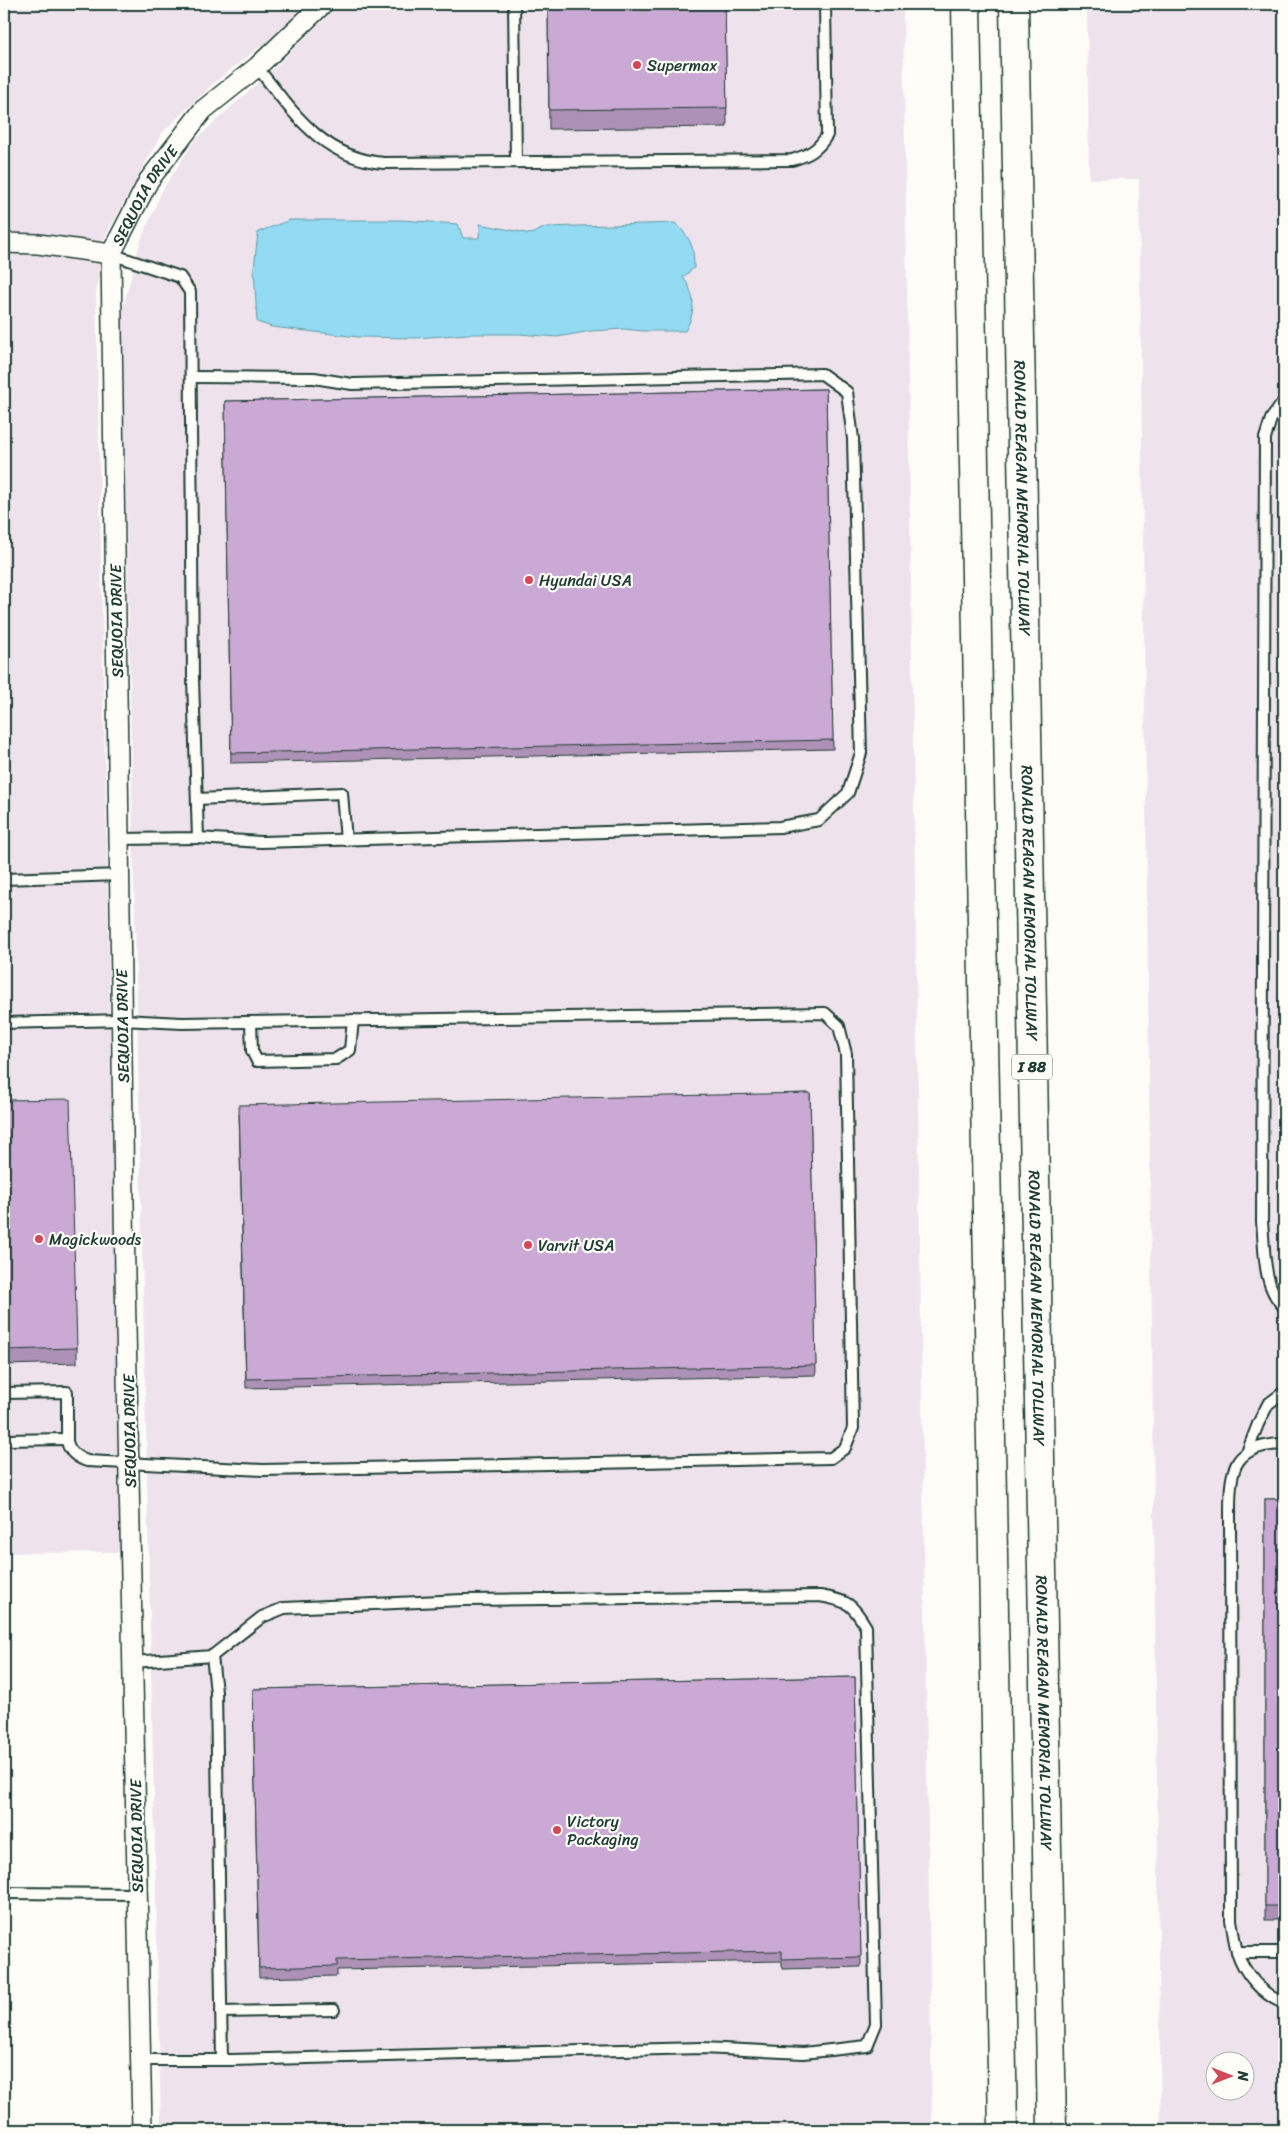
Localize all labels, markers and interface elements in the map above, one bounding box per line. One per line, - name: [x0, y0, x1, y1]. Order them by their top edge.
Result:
- place label: Supermax: [647, 51, 718, 80]
- marker: Supermax: [631, 59, 643, 71]
- street label: SEQUOIA DRIVE: [104, 138, 187, 251]
- street label: RONALD REAGAN MEMORIAL TOLLWAY: [1005, 360, 1039, 637]
- street label: SEQUOIA DRIVE: [101, 563, 132, 678]
- place label: Hyundai USA: [539, 566, 632, 595]
- marker: Hyundai USA: [523, 574, 535, 586]
- street label: RONALD REAGAN MEMORIAL TOLLWAY: [1013, 765, 1047, 1042]
- street label: SEQUOIA DRIVE: [107, 968, 138, 1083]
- road number: I 88: [1012, 1054, 1052, 1080]
- street label: RONALD REAGAN MEMORIAL TOLLWAY: [1020, 1170, 1054, 1447]
- place label: Magickwoods: [49, 1225, 142, 1254]
- place label: Varvit USA: [538, 1231, 614, 1260]
- marker: Magickwoods: [33, 1233, 45, 1245]
- marker: Varvit USA: [522, 1239, 534, 1251]
- street label: SEQUOIA DRIVE: [114, 1373, 145, 1488]
- street label: RONALD REAGAN MEMORIAL TOLLWAY: [1027, 1575, 1061, 1852]
- street label: SEQUOIA DRIVE: [121, 1778, 152, 1893]
- place label: Victory Packaging: [567, 1807, 638, 1854]
- marker: Victory Packaging: [551, 1824, 563, 1836]
- north arrow: [1206, 2052, 1256, 2102]
- text: N: [1230, 2070, 1255, 2081]

